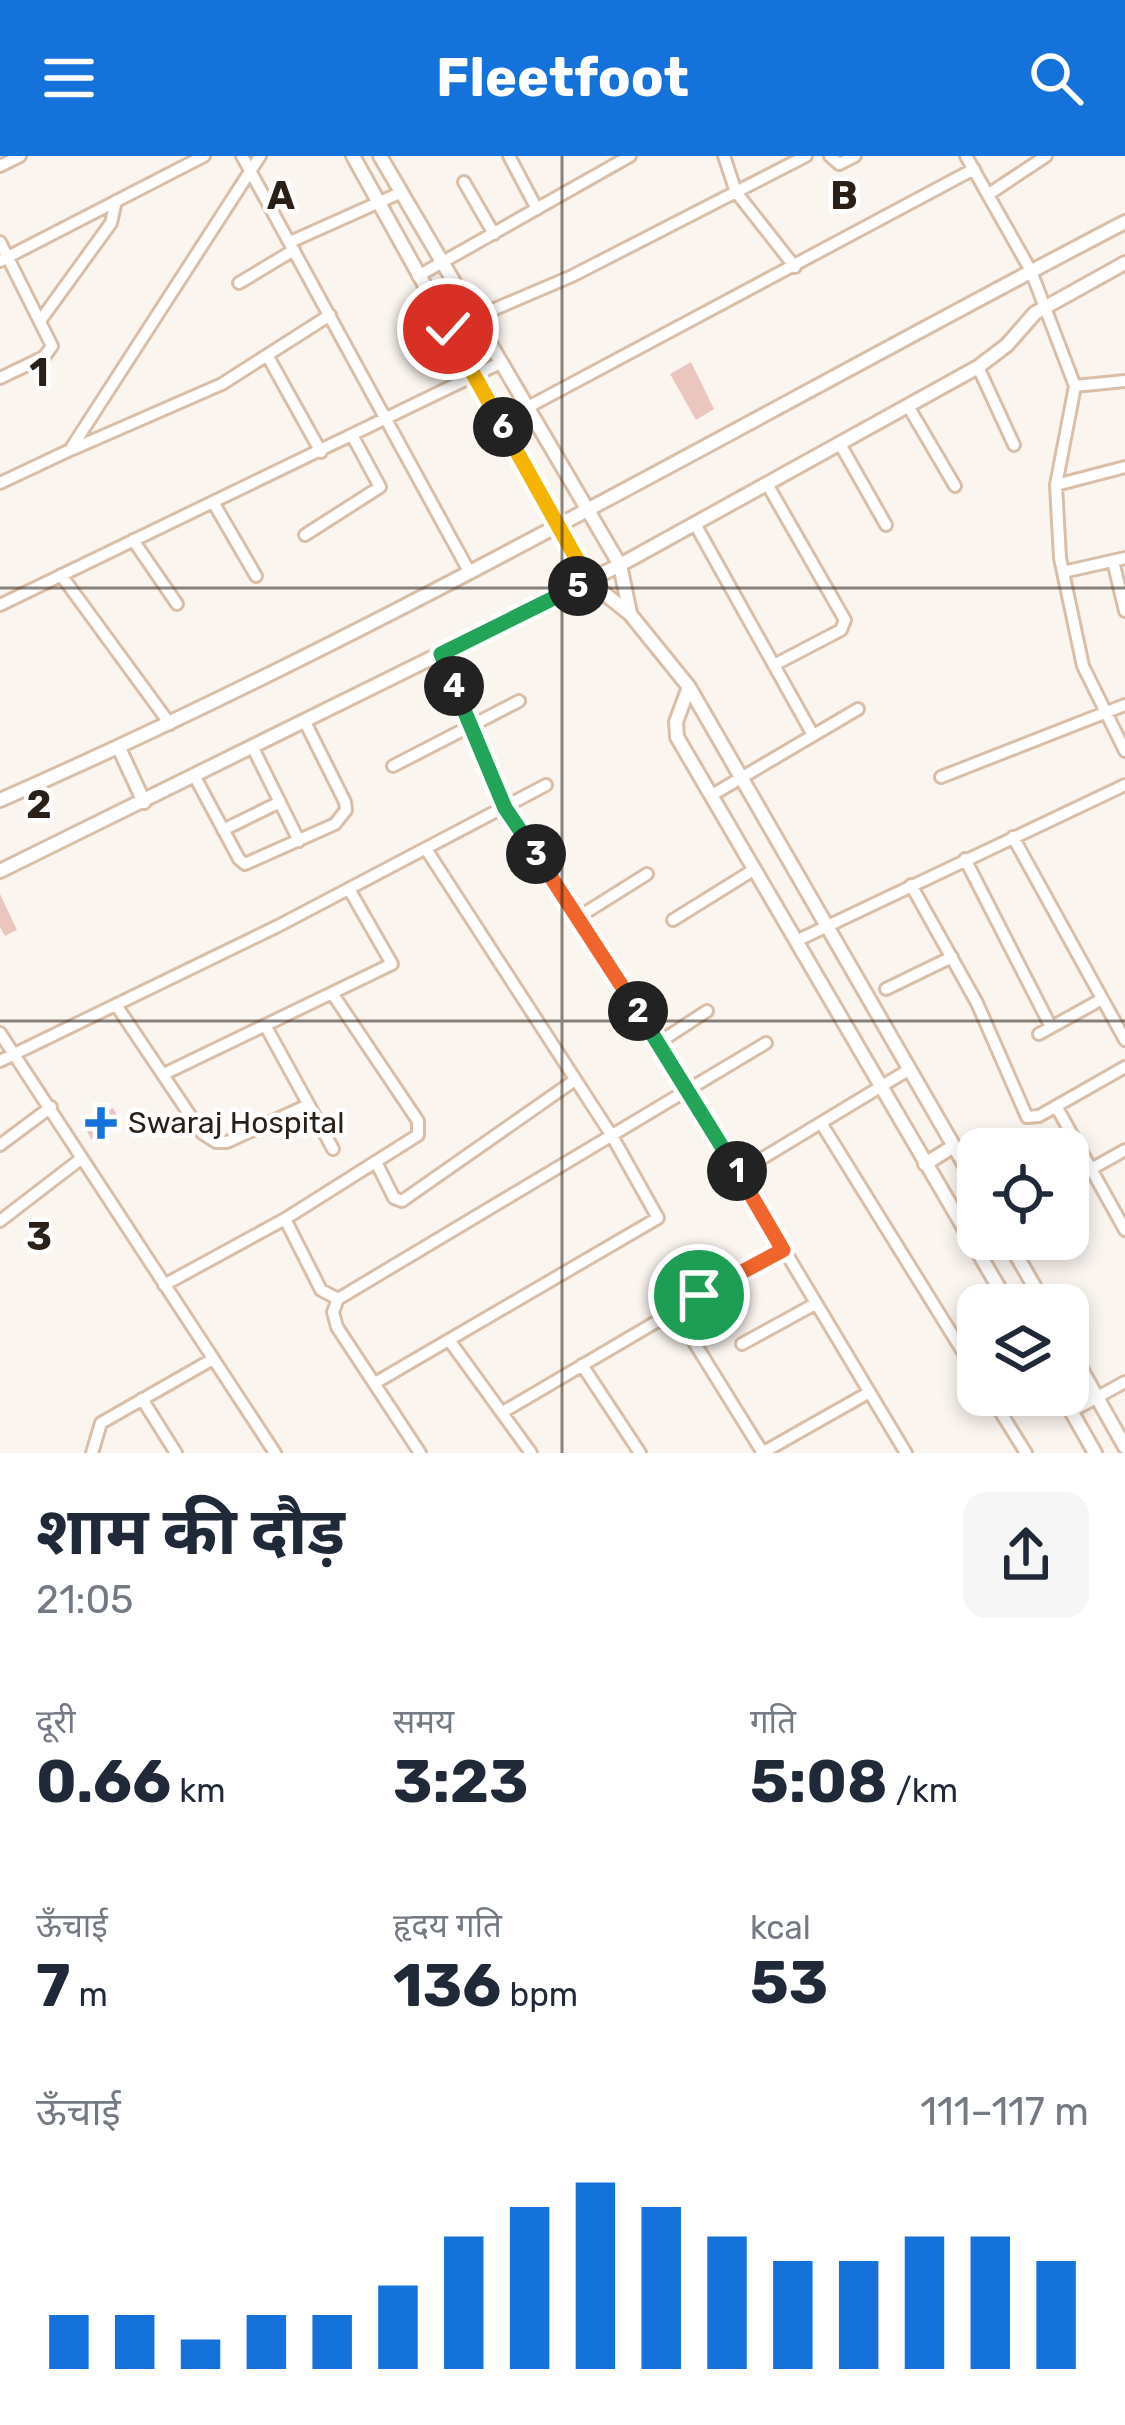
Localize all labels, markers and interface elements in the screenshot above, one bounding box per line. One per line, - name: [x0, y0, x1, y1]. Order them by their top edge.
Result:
- icon: menu: [36, 45, 102, 111]
- icon: search: [1023, 45, 1089, 111]
- text: Fleetfoot: [436, 46, 689, 110]
- text: A: [267, 173, 295, 219]
- text: B: [830, 173, 858, 219]
- pin: [397, 278, 499, 380]
- icon: check: [415, 296, 481, 362]
- text: 1: [29, 350, 49, 396]
- pin: 6: [473, 397, 533, 457]
- text: 6: [492, 407, 514, 446]
- pin: 5: [548, 556, 608, 616]
- text: 5: [567, 566, 589, 605]
- pin: 4: [424, 656, 484, 716]
- text: 4: [443, 666, 465, 705]
- text: 2: [26, 782, 52, 828]
- pin: 3: [506, 824, 566, 884]
- text: 3: [525, 834, 547, 873]
- pin: 2: [608, 981, 668, 1041]
- text: 2: [627, 991, 649, 1030]
- place label: Swaraj Hospital: [128, 1105, 344, 1141]
- marker: Swaraj Hospital: [85, 1107, 117, 1139]
- map controls: [957, 1128, 1089, 1416]
- button: locate: [957, 1128, 1089, 1260]
- pin: 1: [707, 1141, 767, 1201]
- text: 1: [729, 1151, 745, 1190]
- text: 3: [26, 1214, 52, 1260]
- pin: [648, 1244, 750, 1346]
- icon: arrive: [666, 1262, 732, 1328]
- button: layers: [957, 1284, 1089, 1416]
- text: शाम की दौड़: [36, 1492, 345, 1571]
- button: share: [963, 1492, 1089, 1618]
- text: 21:05: [36, 1577, 134, 1623]
- text: दूरी: [36, 1702, 76, 1741]
- text: समय: [393, 1702, 454, 1741]
- text: गति: [750, 1702, 796, 1741]
- text: 0.66: [36, 1746, 171, 1817]
- text: 3:23: [393, 1746, 529, 1817]
- text: 5:08: [750, 1746, 888, 1817]
- text: km: [171, 1771, 226, 1810]
- text: /km: [888, 1771, 958, 1810]
- text: ऊँचाई: [36, 1906, 108, 1945]
- text: हृदय गति: [393, 1906, 502, 1945]
- text: kcal: [750, 1908, 811, 1947]
- text: 53: [750, 1947, 828, 2018]
- text: 7: [36, 1950, 70, 2021]
- text: 136: [393, 1950, 501, 2021]
- text: m: [70, 1975, 108, 2014]
- text: bpm: [501, 1975, 578, 2014]
- text: ऊँचाई: [36, 2089, 121, 2135]
- text: 111–117 m: [920, 2089, 1089, 2135]

